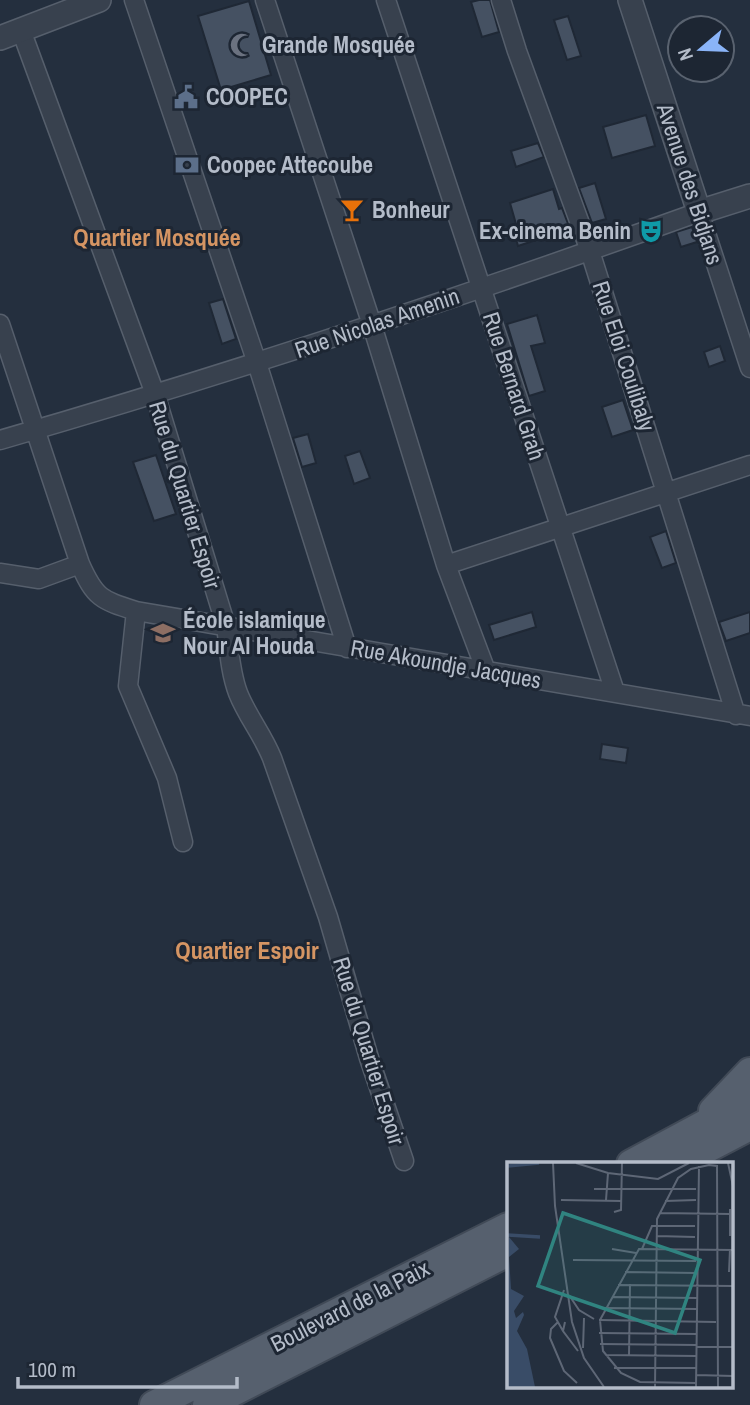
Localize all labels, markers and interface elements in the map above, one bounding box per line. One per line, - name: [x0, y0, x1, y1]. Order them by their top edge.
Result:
- north arrow: [666, 14, 736, 84]
- place label: Grande Mosquée: [262, 29, 415, 60]
- mosque icon: Grande Mosquée: [228, 31, 256, 59]
- text: N: [671, 45, 699, 64]
- place label: COOPEC: [206, 81, 288, 112]
- public building icon: COOPEC: [172, 83, 200, 111]
- street label: Avenue des Bidjans: [650, 98, 731, 268]
- place label: Coopec Attecoube: [207, 149, 373, 180]
- bank icon: Coopec Attecoube: [173, 151, 201, 179]
- place label: Bonheur: [372, 194, 450, 225]
- bar icon: Bonheur: [338, 196, 366, 224]
- place label: Ex-cinema Benin: [479, 215, 631, 246]
- theatre icon: Ex-cinema Benin: [637, 217, 665, 245]
- district label: Quartier Mosquée: [73, 221, 241, 253]
- street label: Rue Eloi Coulibaly: [586, 277, 664, 435]
- street label: Rue Nicolas Amenin: [291, 280, 463, 365]
- street label: Rue Bernard Grah: [476, 308, 553, 464]
- street label: Rue du Quartier Espoir: [142, 397, 229, 593]
- place label: École islamique Nour Al Houda: [183, 604, 326, 661]
- school or university icon: École islamique Nour Al Houda: [149, 619, 177, 647]
- street label: Rue Akoundje Jacques: [348, 631, 544, 696]
- district label: Quartier Espoir: [175, 934, 319, 966]
- street label: Rue du Quartier Espoir: [326, 953, 413, 1149]
- inset map: [507, 1162, 732, 1388]
- street label: Boulevard de la Paix: [265, 1252, 435, 1359]
- scale bar: [18, 1346, 236, 1390]
- text: 100 m: [28, 1355, 76, 1384]

